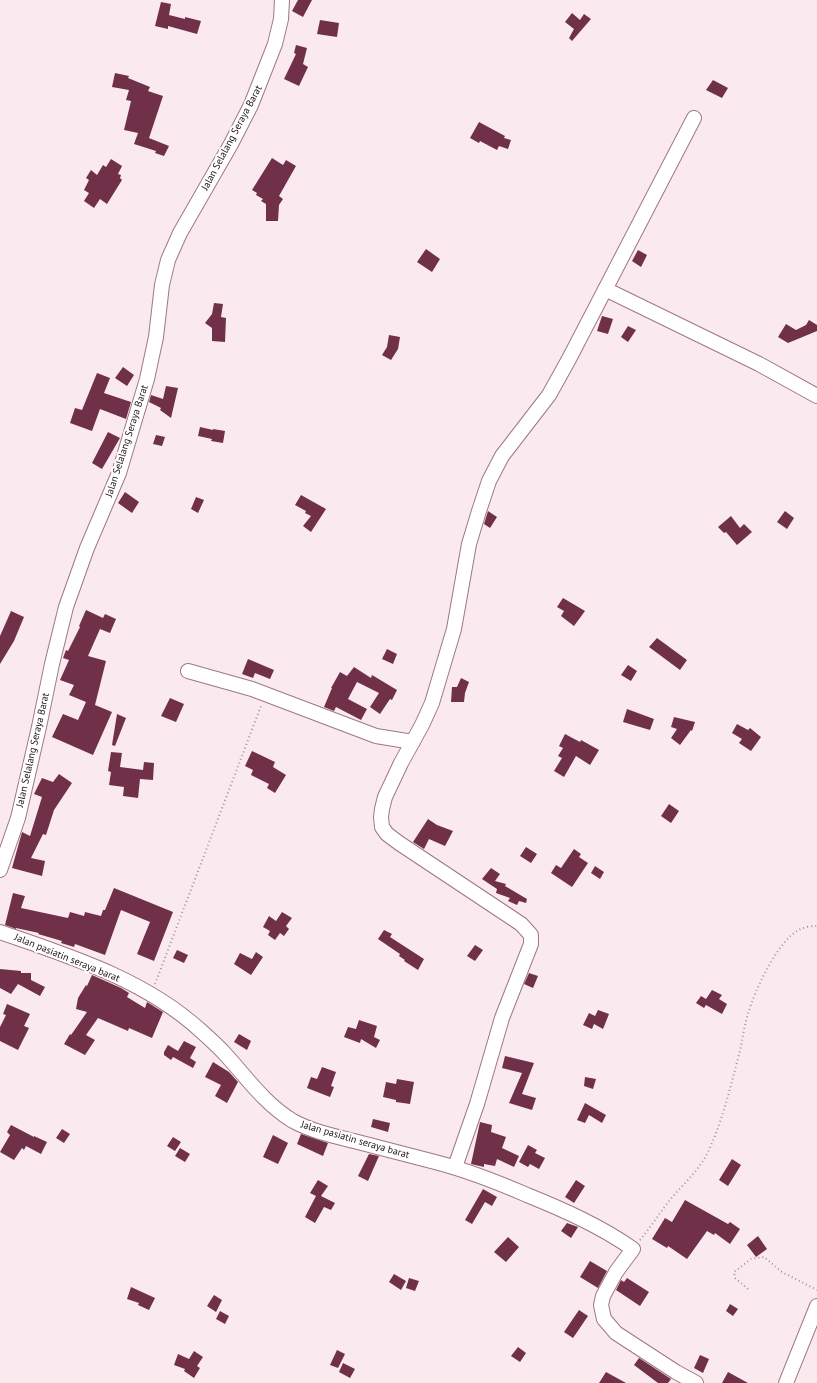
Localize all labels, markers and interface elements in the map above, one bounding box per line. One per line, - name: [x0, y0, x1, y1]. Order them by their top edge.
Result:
- street label: Jalan Selalang Seraya Barat: [199, 83, 265, 193]
- street label: Jalan Selalang Seraya Barat: [103, 383, 151, 499]
- street label: Jalan Selalang Seraya Barat: [14, 692, 52, 808]
- street label: Jalan pasiatin seraya barat: [13, 931, 121, 985]
- street label: Jalan pasiatin seraya barat: [299, 1119, 411, 1161]

